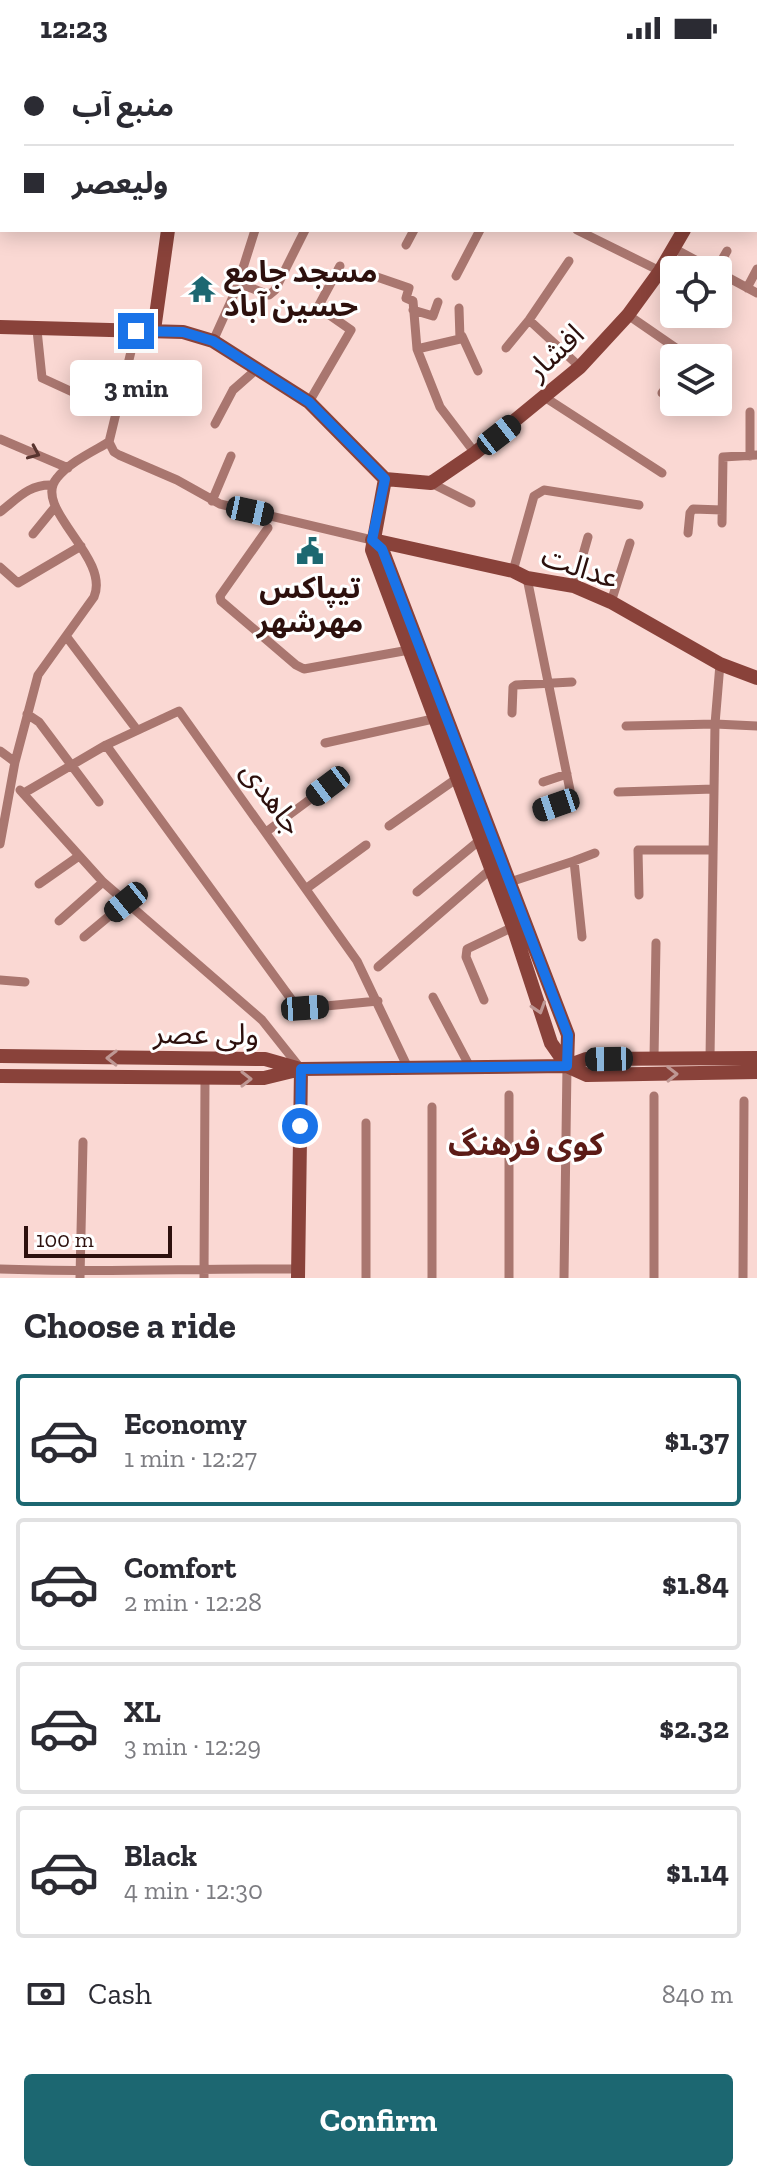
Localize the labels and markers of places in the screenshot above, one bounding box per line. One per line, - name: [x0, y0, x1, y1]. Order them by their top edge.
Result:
- place label: مسجد جامع حسین آباد: [224, 254, 377, 324]
- temple icon: مسجد جامع حسین آباد: [187, 274, 217, 304]
- public building icon: تیپاکس مهرشهر: [295, 536, 325, 566]
- place label: تیپاکس مهرشهر: [255, 570, 363, 640]

